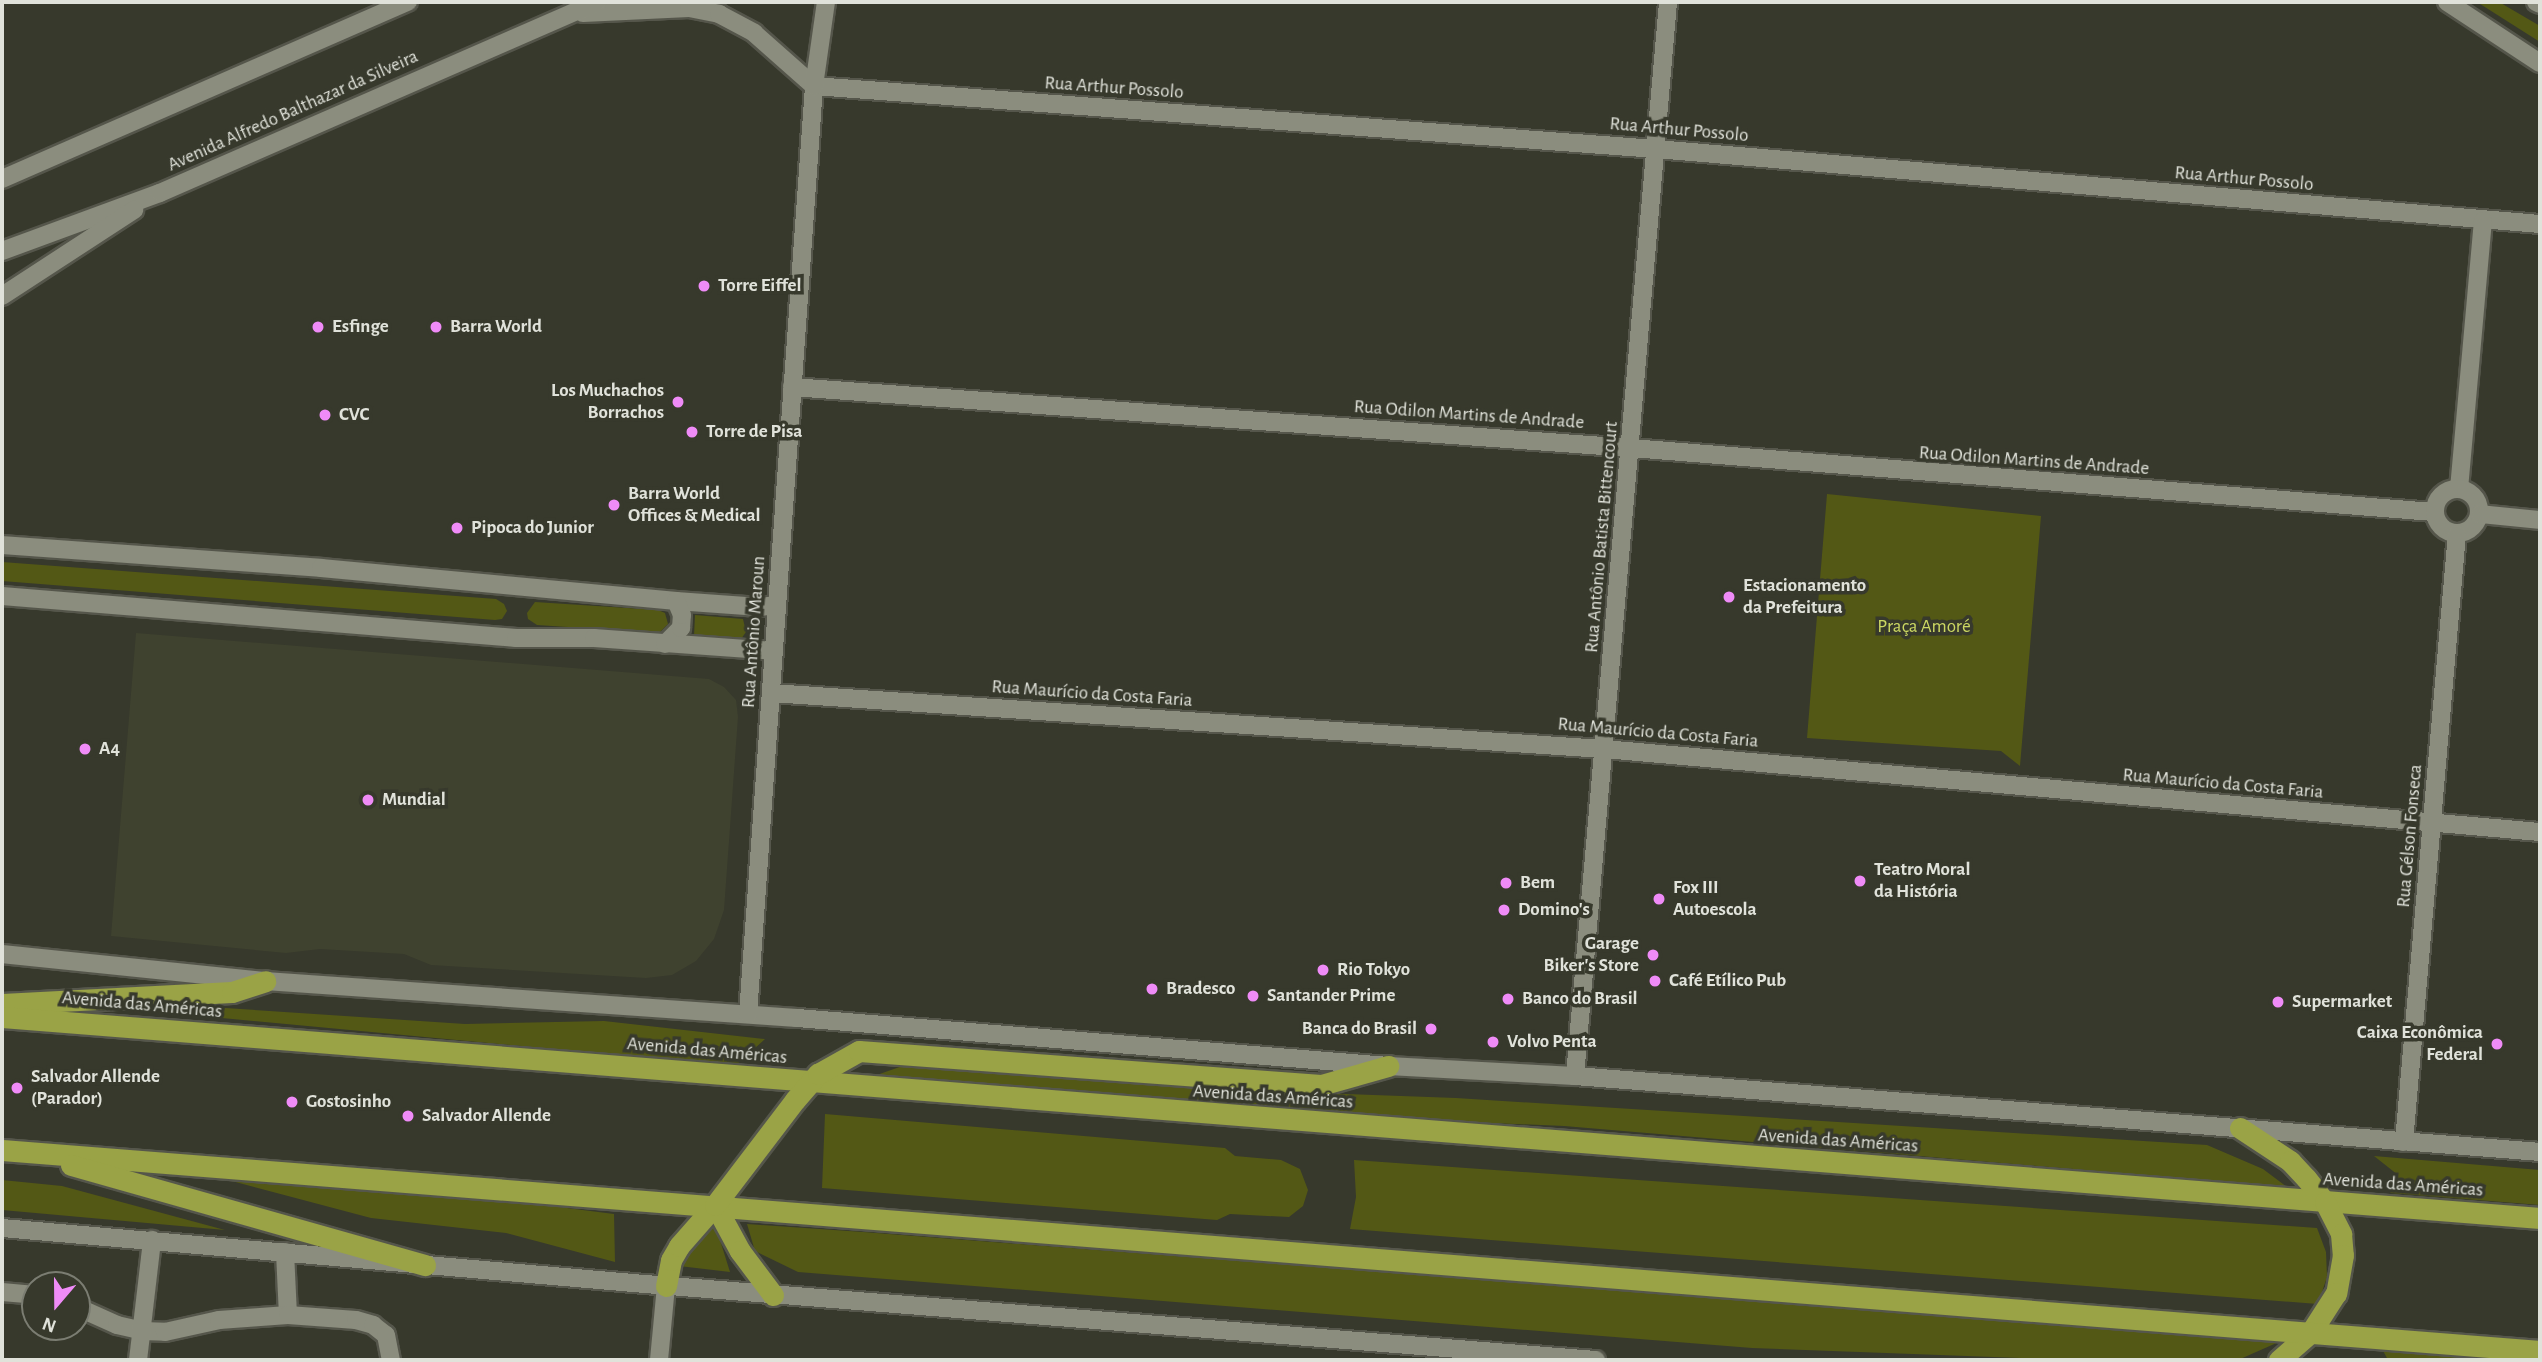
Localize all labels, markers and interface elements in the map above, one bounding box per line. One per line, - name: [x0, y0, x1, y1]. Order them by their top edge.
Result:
- street label: Avenida Alfredo Balthazar da Silveira: [164, 45, 422, 177]
- street label: Rua Arthur Possolo: [1044, 72, 1184, 104]
- street label: Rua Arthur Possolo: [1609, 113, 1749, 147]
- street label: Rua Arthur Possolo: [2174, 162, 2314, 196]
- place label: Torre Eiffel: [718, 275, 801, 297]
- marker: Torre Eiffel: [696, 278, 712, 294]
- place label: Esfinge: [332, 316, 389, 338]
- place label: Barra World: [450, 316, 542, 338]
- marker: Esfinge: [310, 319, 326, 335]
- marker: Barra World: [428, 319, 444, 335]
- place label: Los Muchachos Borrachos: [551, 380, 664, 424]
- marker: Los Muchachos Borrachos: [670, 394, 686, 410]
- street label: Rua Odilon Martins de Andrade: [1353, 396, 1585, 434]
- place label: CVC: [339, 404, 369, 426]
- marker: CVC: [317, 407, 333, 423]
- street label: Rua Antônio Batista Bittencourt: [1581, 420, 1623, 654]
- place label: Torre de Pisa: [706, 421, 802, 443]
- marker: Torre de Pisa: [684, 424, 700, 440]
- street label: Rua Odilon Martins de Andrade: [1918, 442, 2150, 480]
- place label: Barra World Offices & Medical: [628, 483, 761, 527]
- marker: Barra World Offices & Medical: [606, 497, 622, 513]
- place label: Pipoca do Junior: [471, 517, 594, 539]
- marker: Pipoca do Junior: [449, 520, 465, 536]
- street label: Rua Antônio Maroun: [737, 555, 771, 709]
- place label: Estacionamento da Prefeitura: [1743, 575, 1866, 619]
- marker: Estacionamento da Prefeitura: [1721, 589, 1737, 605]
- park label: Praça Amoré: [1877, 616, 1971, 638]
- street label: Rua Maurício da Costa Faria: [991, 676, 1193, 712]
- street label: Rua Maurício da Costa Faria: [1557, 713, 1759, 753]
- place label: A4: [99, 738, 120, 760]
- marker: A4: [77, 741, 93, 757]
- street label: Rua Maurício da Costa Faria: [2122, 764, 2324, 804]
- street label: Rua Gélson Fonseca: [2392, 764, 2428, 908]
- place label: Mundial: [382, 789, 446, 811]
- marker: Mundial: [360, 792, 376, 808]
- place label: Teatro Moral da História: [1874, 859, 1970, 903]
- place label: Bem: [1520, 872, 1555, 894]
- marker: Teatro Moral da História: [1852, 873, 1868, 889]
- marker: Bem: [1498, 875, 1514, 891]
- place label: Fox III Autoescola: [1673, 877, 1757, 921]
- marker: Fox III Autoescola: [1651, 891, 1667, 907]
- place label: Domino's: [1518, 899, 1590, 921]
- marker: Domino's: [1496, 902, 1512, 918]
- place label: Garage Biker's Store: [1543, 933, 1639, 977]
- marker: Garage Biker's Store: [1645, 947, 1661, 963]
- place label: Rio Tokyo: [1337, 959, 1410, 981]
- marker: Rio Tokyo: [1315, 962, 1331, 978]
- place label: Café Etílico Pub: [1669, 970, 1786, 992]
- marker: Café Etílico Pub: [1647, 973, 1663, 989]
- place label: Bradesco: [1166, 978, 1235, 1000]
- marker: Bradesco: [1144, 981, 1160, 997]
- place label: Santander Prime: [1267, 985, 1395, 1007]
- street label: Avenida das Américas: [61, 987, 223, 1023]
- marker: Santander Prime: [1245, 988, 1261, 1004]
- place label: Banco do Brasil: [1522, 988, 1638, 1010]
- marker: Banco do Brasil: [1500, 991, 1516, 1007]
- place label: Supermarket: [2292, 991, 2392, 1013]
- marker: Supermarket: [2270, 994, 2286, 1010]
- place label: Banca do Brasil: [1302, 1018, 1417, 1040]
- marker: Banca do Brasil: [1423, 1021, 1439, 1037]
- place label: Caixa Econômica Federal: [2357, 1022, 2483, 1066]
- place label: Volvo Penta: [1507, 1031, 1597, 1053]
- street label: Avenida das Américas: [626, 1033, 788, 1069]
- marker: Volvo Penta: [1485, 1034, 1501, 1050]
- marker: Caixa Econômica Federal: [2489, 1036, 2505, 1052]
- place label: Salvador Allende (Parador): [31, 1066, 160, 1110]
- marker: Salvador Allende (Parador): [9, 1080, 25, 1096]
- street label: Avenida das Américas: [1192, 1080, 1354, 1114]
- place label: Gostosinho: [306, 1091, 391, 1113]
- marker: Gostosinho: [284, 1094, 300, 1110]
- place label: Salvador Allende: [422, 1105, 551, 1127]
- marker: Salvador Allende: [400, 1108, 416, 1124]
- street label: Avenida das Américas: [1757, 1124, 1919, 1158]
- street label: Avenida das Américas: [2322, 1168, 2484, 1202]
- north arrow: [21, 1271, 91, 1341]
- text: N: [40, 1313, 59, 1336]

